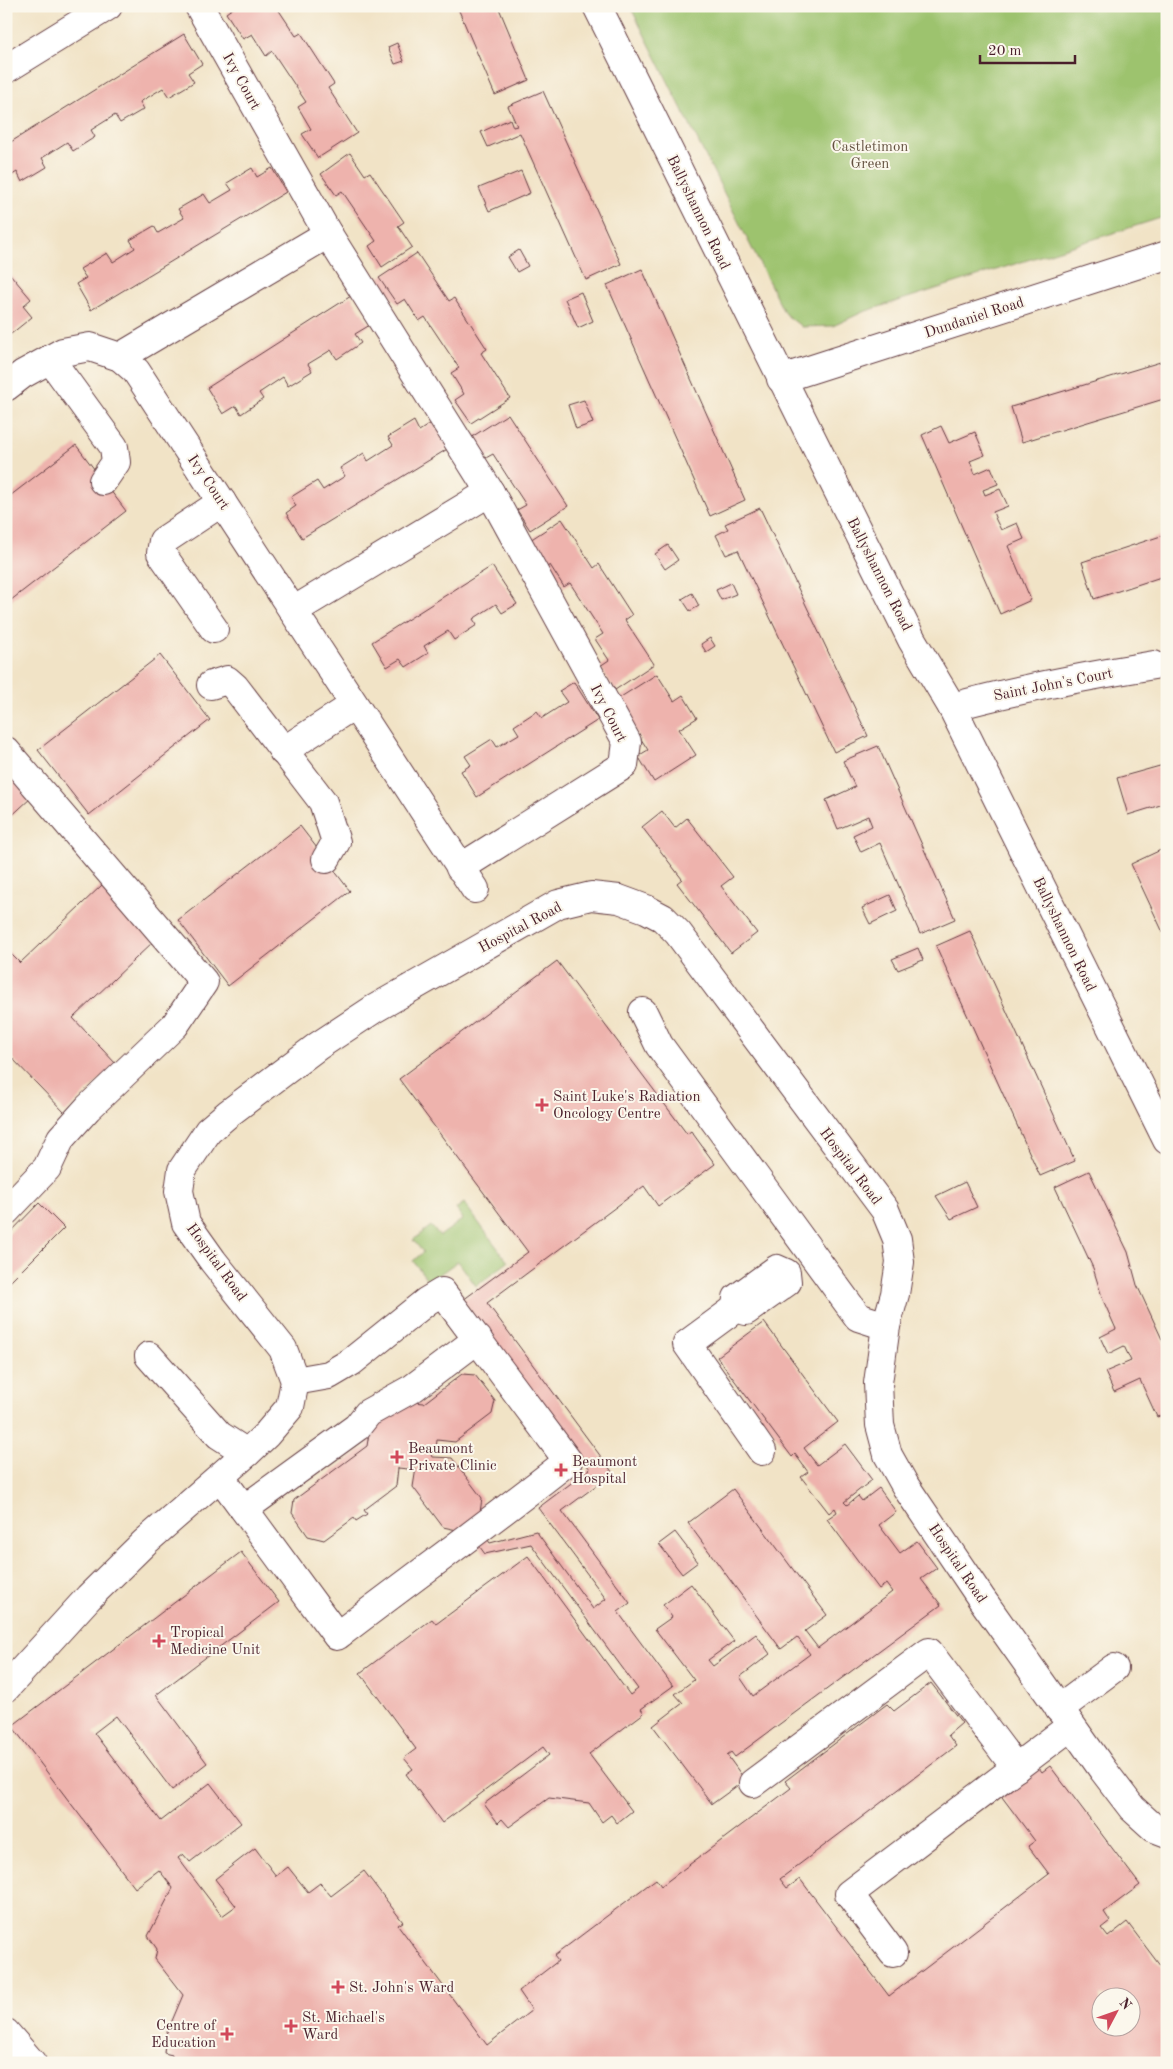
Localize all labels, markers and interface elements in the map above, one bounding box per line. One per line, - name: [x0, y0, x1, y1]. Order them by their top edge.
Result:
- scale bar: [980, 32, 1076, 64]
- text: 20 m: [988, 44, 1022, 59]
- street label: Ivy Court: [219, 51, 263, 113]
- park label: Castletimon Green: [832, 140, 908, 172]
- street label: Ballyshannon Road: [663, 153, 732, 272]
- street label: Dundaniel Road: [923, 295, 1026, 342]
- street label: Ivy Court: [184, 453, 232, 513]
- street label: Ballyshannon Road: [844, 515, 914, 634]
- street label: Saint John's Court: [992, 667, 1114, 704]
- street label: Ivy Court: [587, 682, 629, 745]
- street label: Ballyshannon Road: [1029, 875, 1098, 994]
- street label: Hospital Road: [477, 900, 565, 957]
- place label: Saint Luke's Radiation Oncology Centre: [553, 1090, 701, 1122]
- marker: Saint Luke's Radiation Oncology Centre: [535, 1098, 549, 1112]
- street label: Hospital Road: [816, 1126, 884, 1208]
- street label: Hospital Road: [183, 1221, 249, 1305]
- place label: Beaumont Private Clinic: [408, 1442, 497, 1474]
- marker: Beaumont Private Clinic: [390, 1450, 404, 1464]
- place label: Beaumont Hospital: [572, 1455, 637, 1487]
- marker: Beaumont Hospital: [554, 1463, 568, 1477]
- street label: Hospital Road: [925, 1522, 989, 1606]
- place label: Tropical Medicine Unit: [170, 1626, 260, 1658]
- marker: Tropical Medicine Unit: [152, 1634, 166, 1648]
- marker: St. John's Ward: [331, 1980, 345, 1994]
- place label: St. John's Ward: [349, 1981, 454, 1996]
- north arrow: [1090, 1986, 1140, 2036]
- text: N: [1116, 1995, 1134, 2013]
- place label: St. Michael's Ward: [302, 2011, 385, 2043]
- place label: Centre of Education: [151, 2019, 217, 2051]
- marker: St. Michael's Ward: [284, 2019, 298, 2033]
- marker: Centre of Education: [220, 2027, 234, 2041]

